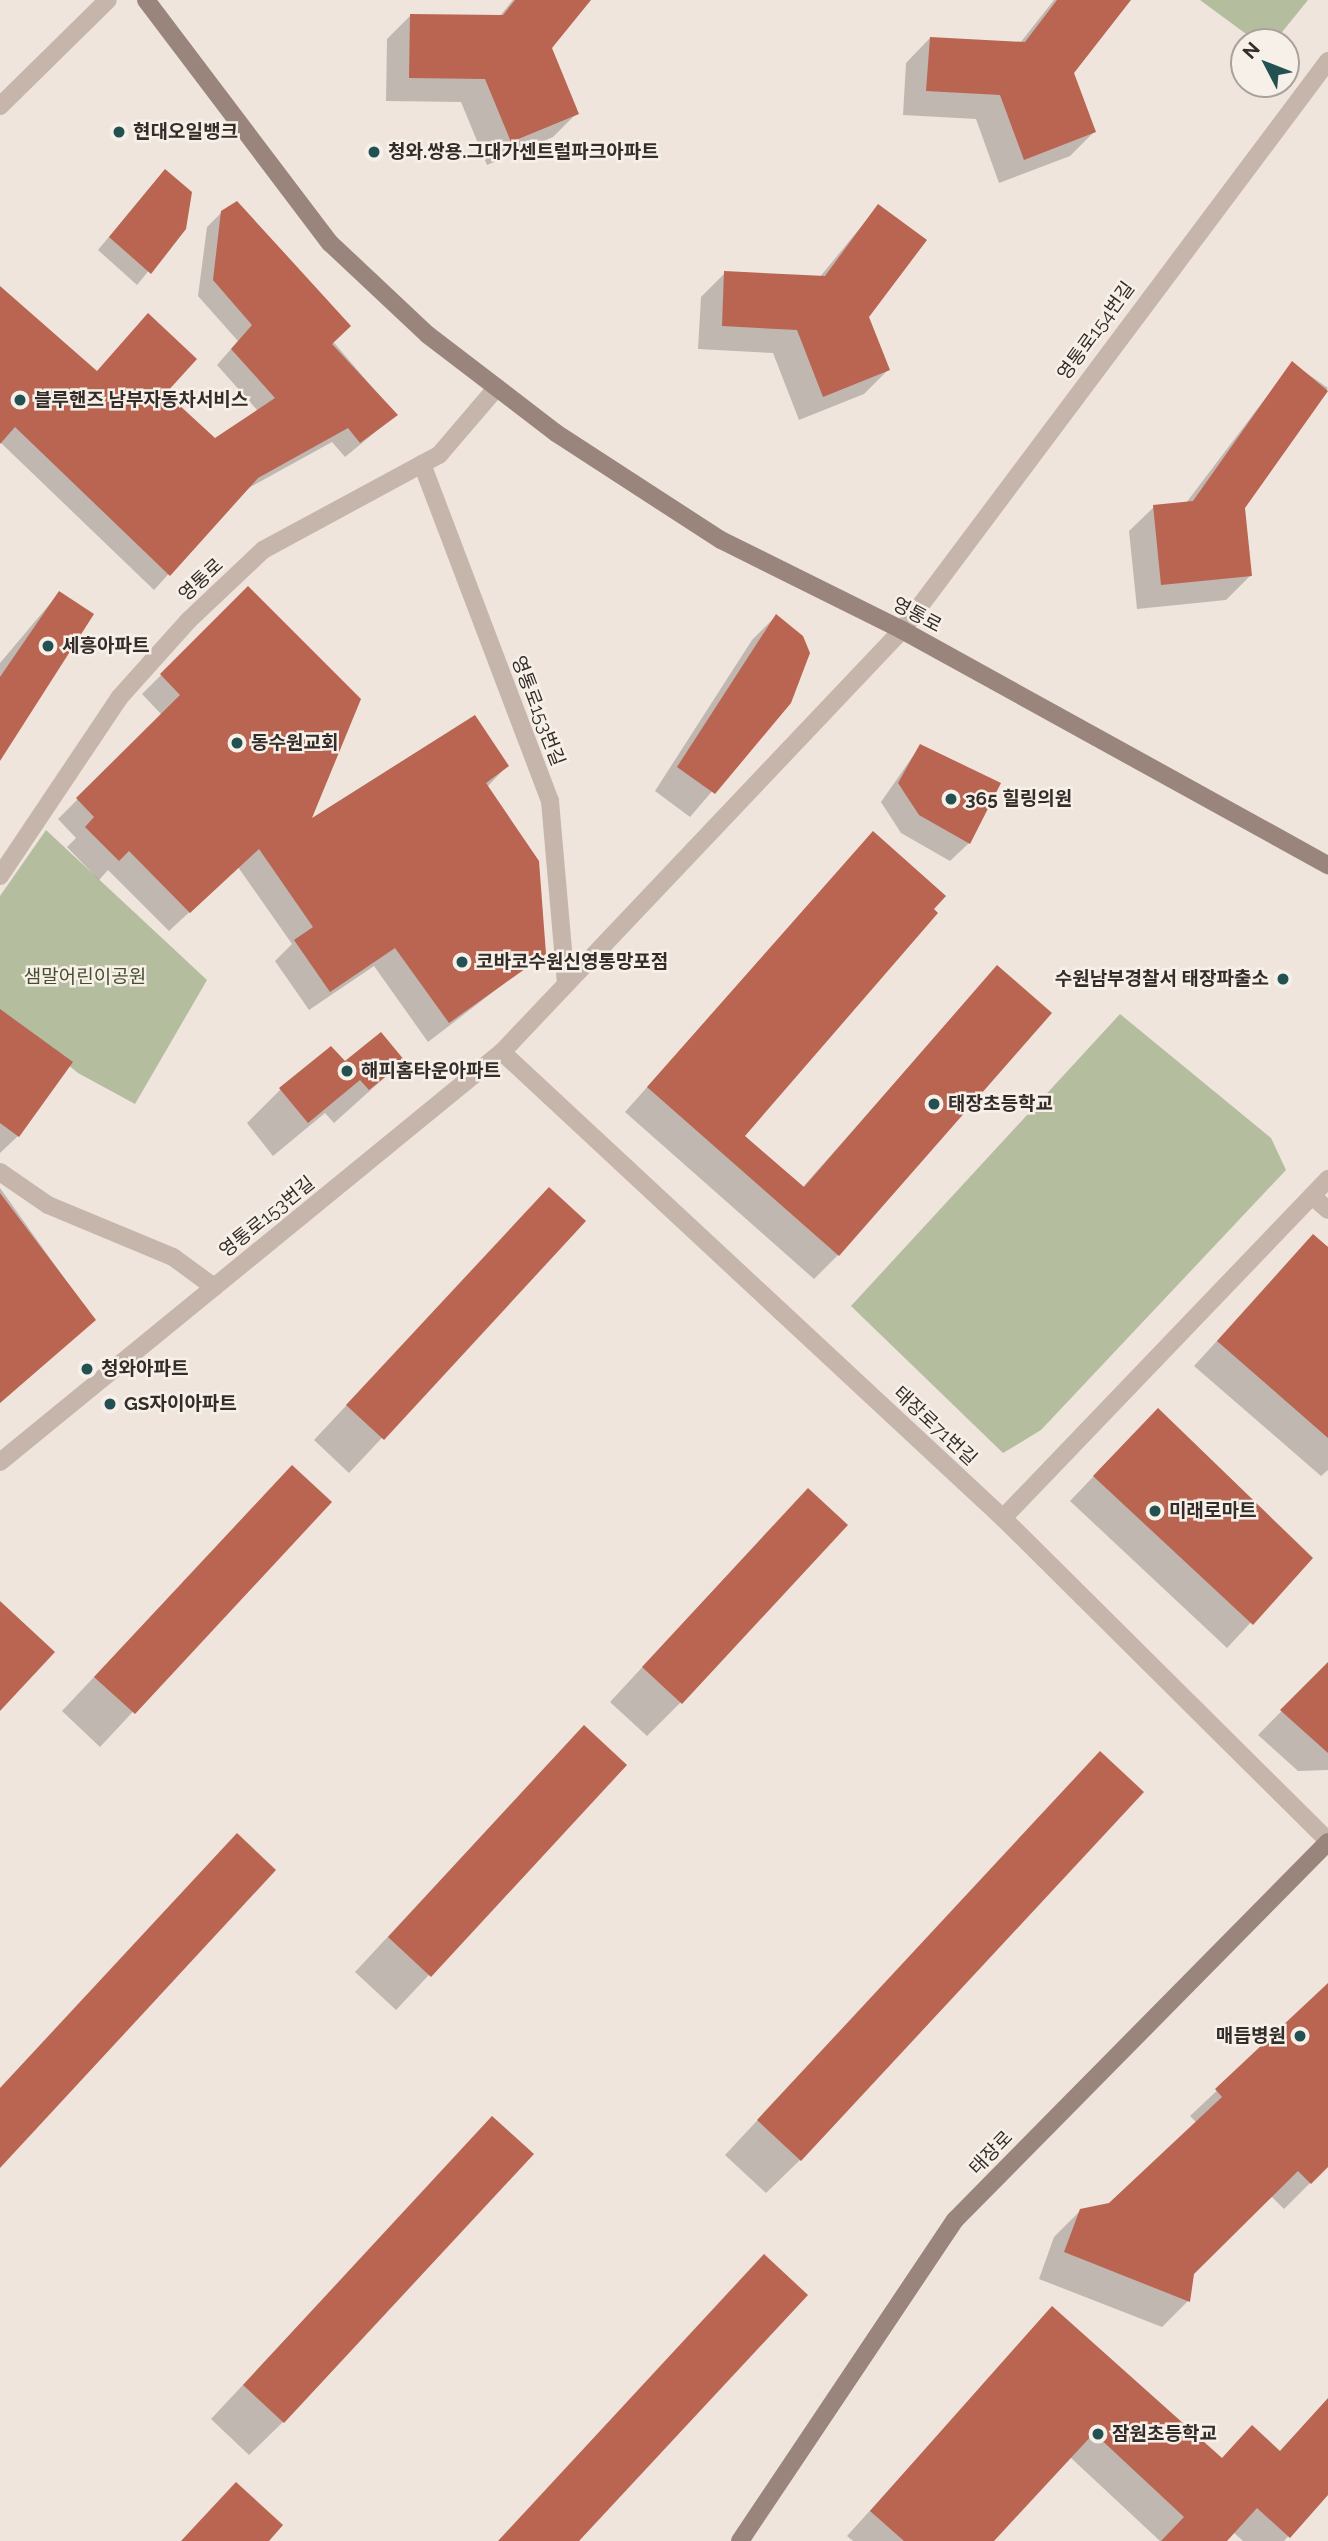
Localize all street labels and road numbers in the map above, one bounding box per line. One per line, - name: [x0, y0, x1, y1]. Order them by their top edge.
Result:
- street label: 영통로154번길: [1053, 277, 1139, 385]
- street label: 영통로: [174, 554, 228, 606]
- street label: 영통로: [888, 593, 946, 637]
- street label: 영통로153번길: [507, 653, 569, 769]
- street label: 영통로153번길: [215, 1172, 319, 1262]
- street label: 태장로71번길: [889, 1382, 981, 1470]
- street label: 태장로: [965, 2126, 1017, 2180]

